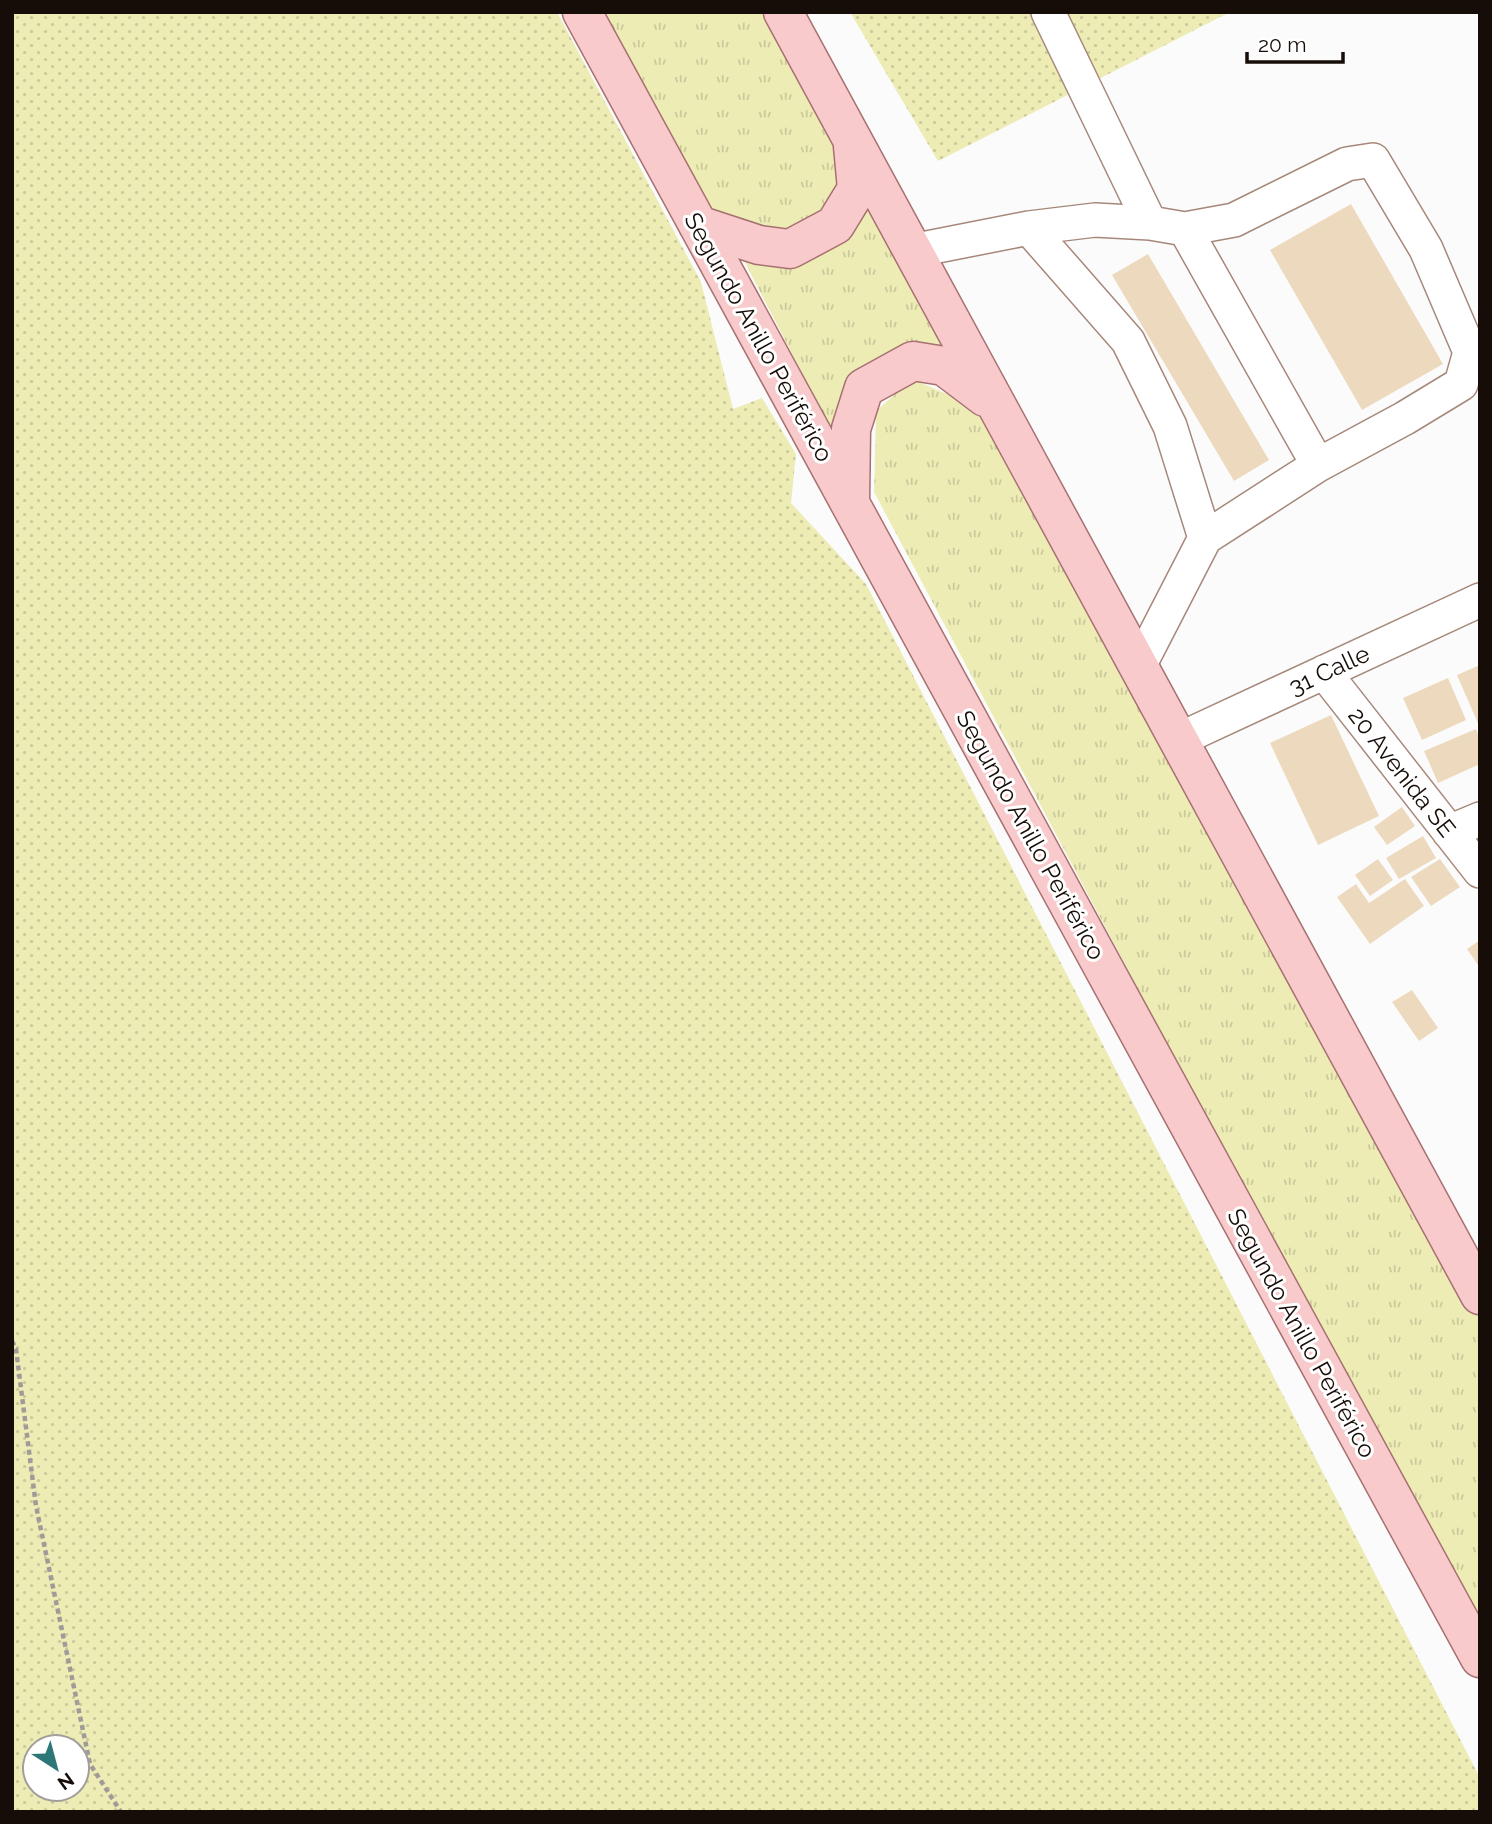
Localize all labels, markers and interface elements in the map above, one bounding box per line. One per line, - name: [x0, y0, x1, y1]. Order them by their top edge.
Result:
- scale bar: [1247, 21, 1343, 65]
- text: 20 m: [1258, 32, 1306, 57]
- street label: Segundo Anillo Periférico: [678, 207, 840, 467]
- street label: 31 Calle: [1284, 639, 1374, 701]
- street label: 20 Avenida SE: [1342, 701, 1462, 843]
- street label: Segundo Anillo Periférico: [950, 705, 1112, 965]
- street label: Segundo Anillo Periférico: [1221, 1203, 1383, 1463]
- north arrow: [21, 1733, 91, 1803]
- text: N: [54, 1769, 78, 1795]

